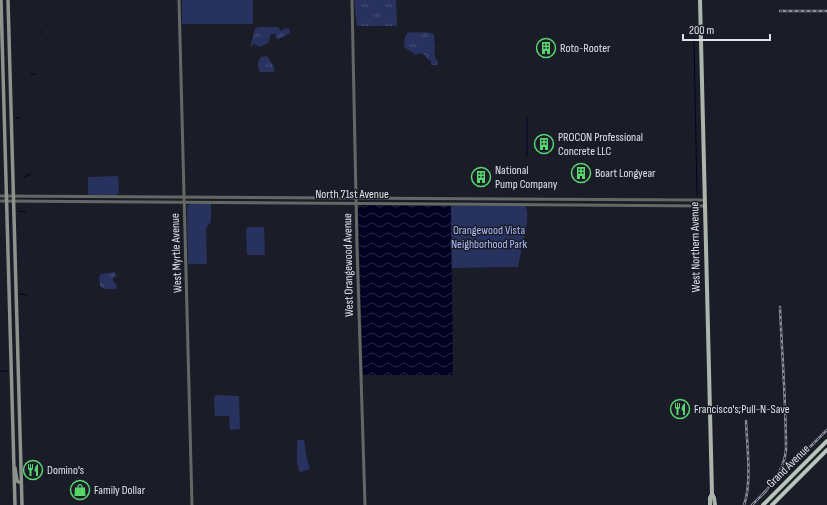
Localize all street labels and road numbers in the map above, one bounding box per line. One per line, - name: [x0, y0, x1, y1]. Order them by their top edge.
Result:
- street label: North 71st Avenue: [315, 187, 389, 202]
- street label: West Northern Avenue: [687, 201, 704, 292]
- street label: West Myrtle Avenue: [168, 213, 185, 293]
- street label: West Orangewood Avenue: [340, 213, 357, 317]
- street label: Grand Avenue: [764, 441, 813, 491]

